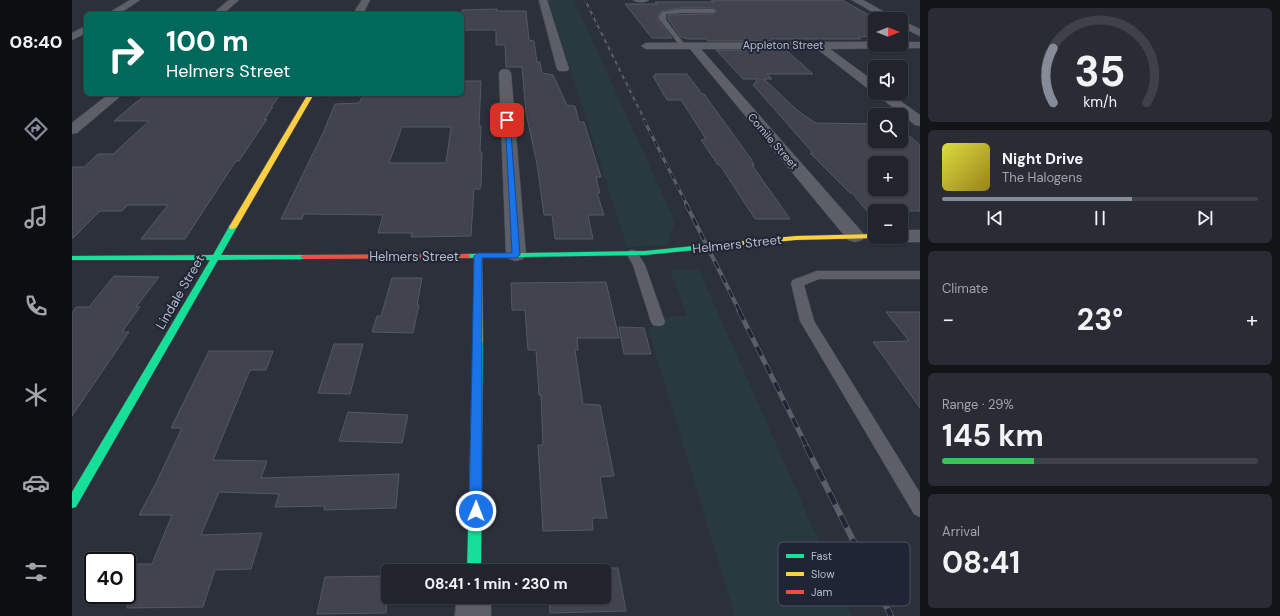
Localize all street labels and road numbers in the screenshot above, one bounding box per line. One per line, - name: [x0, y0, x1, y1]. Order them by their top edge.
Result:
- street label: Appleton Street: [743, 38, 823, 52]
- street label: Comile Street: [745, 110, 801, 172]
- street label: Helmers Street: [691, 231, 783, 257]
- street label: Helmers Street: [369, 248, 459, 265]
- street label: Lindale Street: [152, 252, 208, 332]

